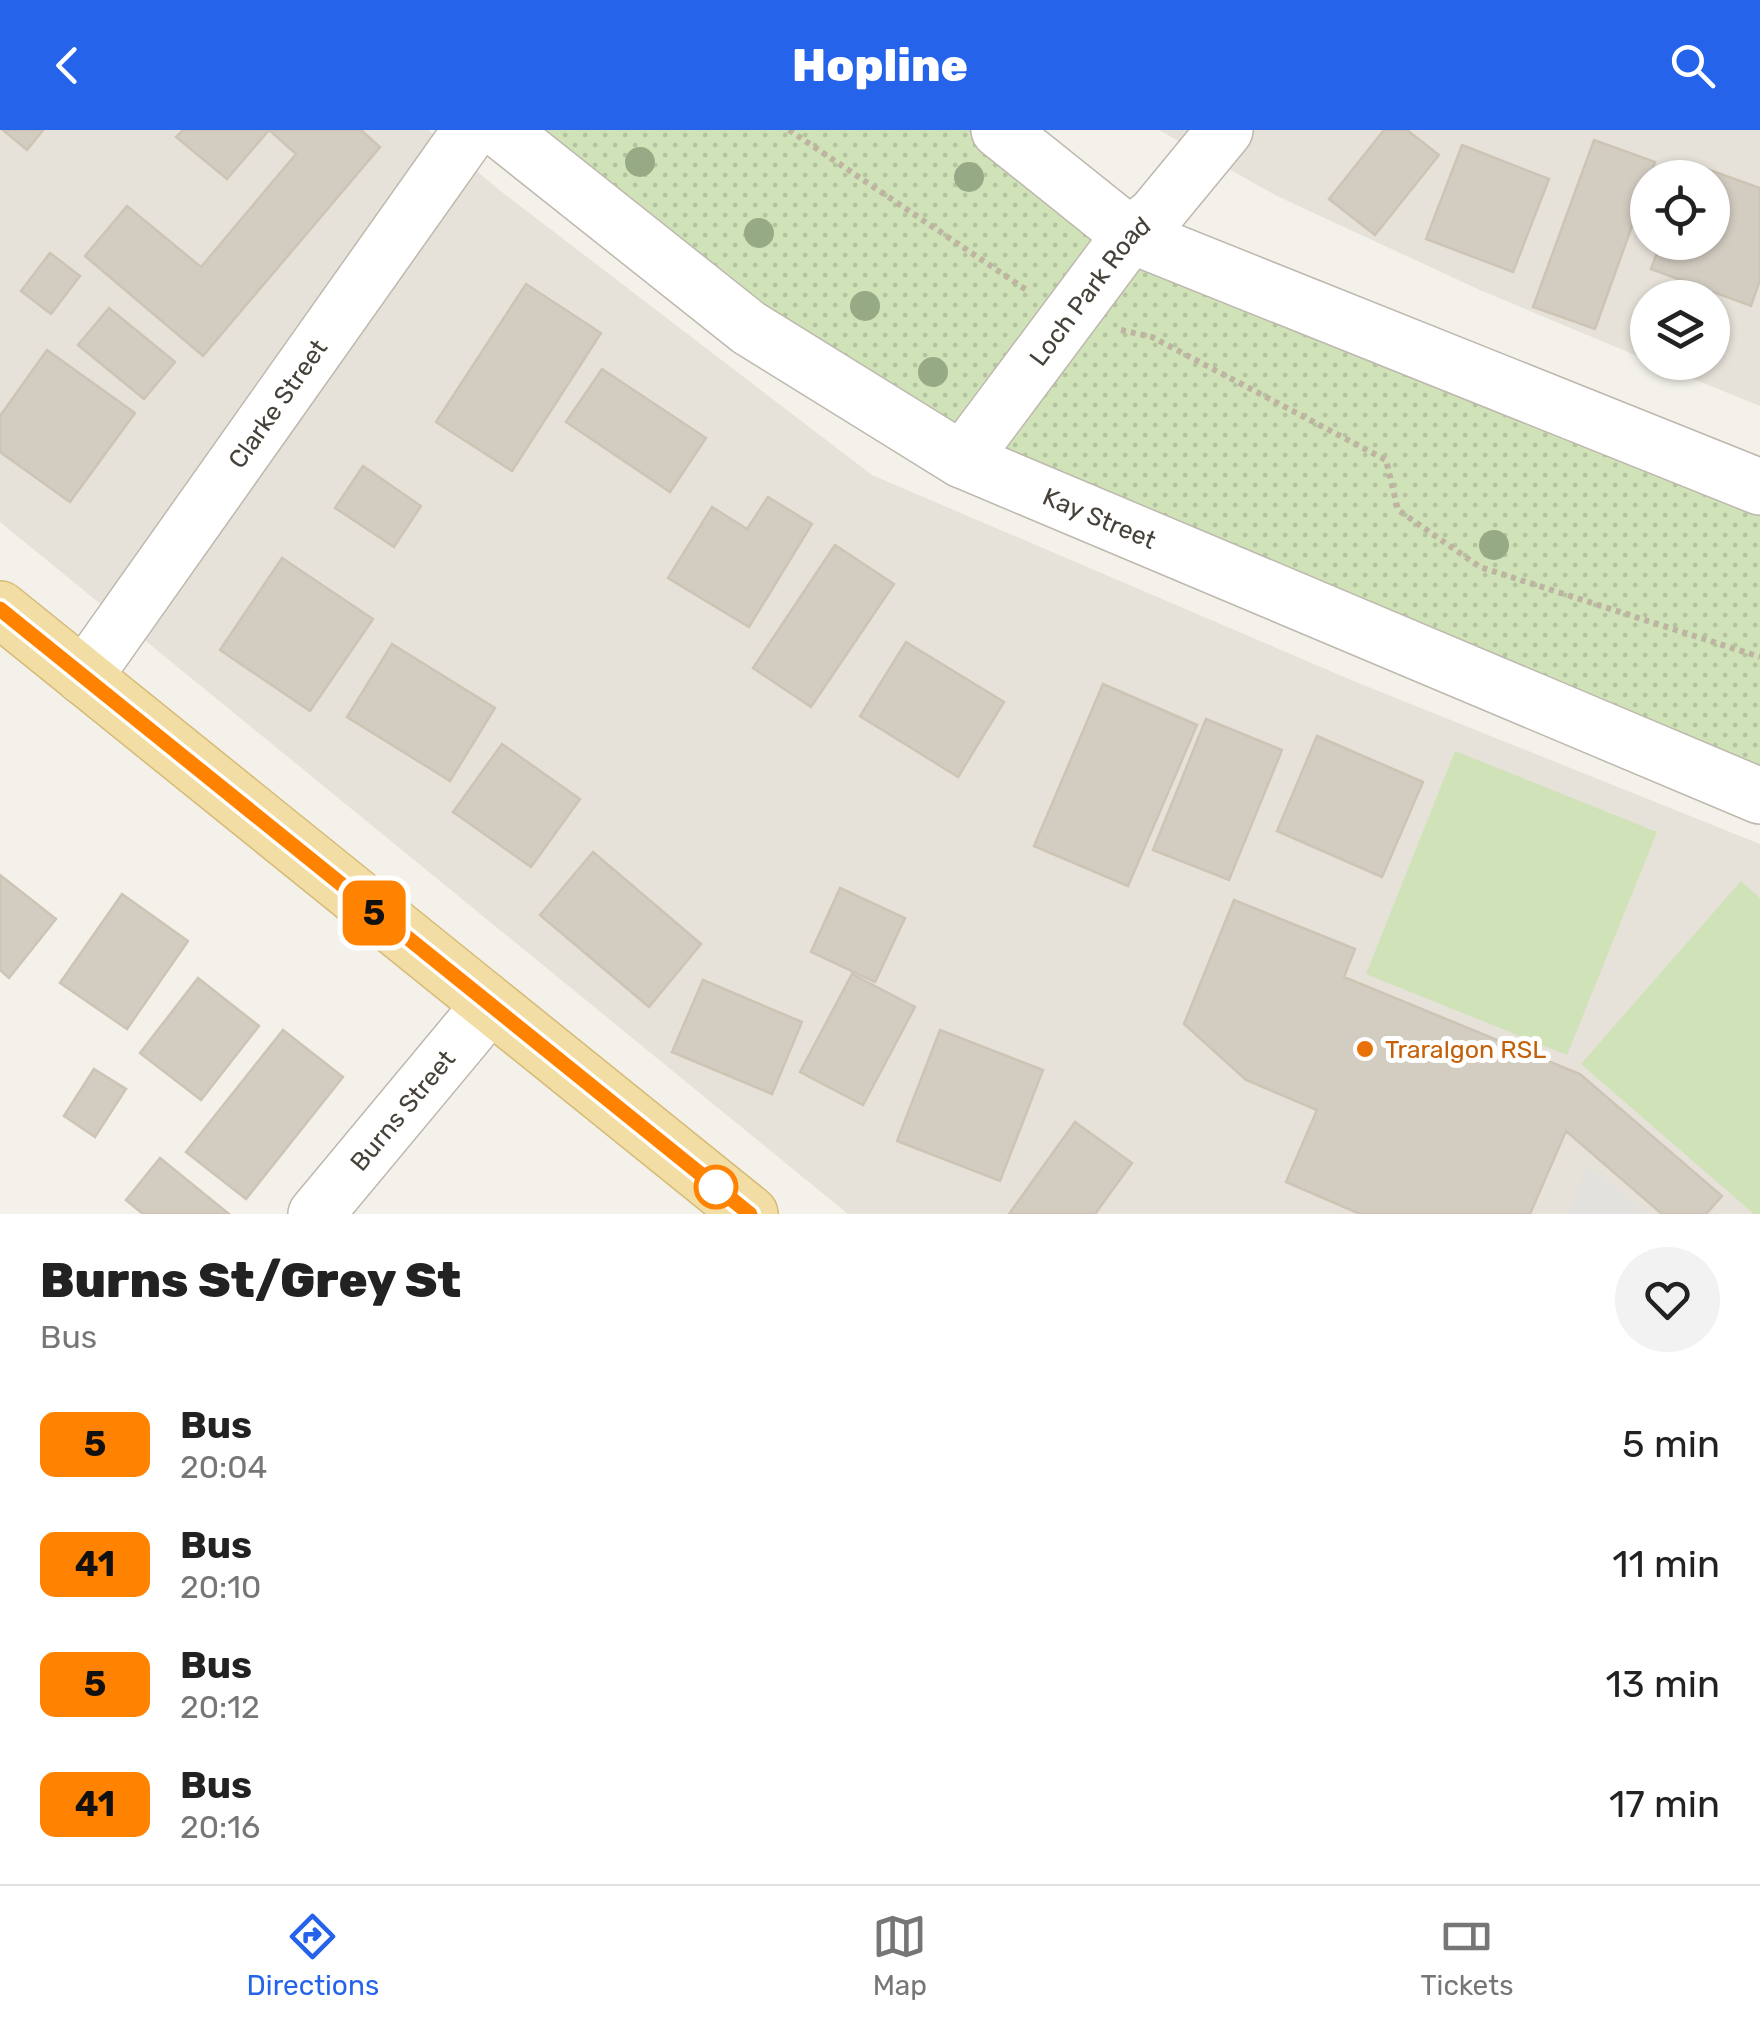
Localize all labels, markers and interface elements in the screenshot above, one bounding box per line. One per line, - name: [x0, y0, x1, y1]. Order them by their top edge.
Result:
- icon: back: [40, 38, 95, 93]
- icon: search: [1665, 38, 1720, 93]
- text: Hopline: [792, 39, 968, 92]
- map controls: [1630, 160, 1730, 380]
- button: locate: [1630, 160, 1730, 260]
- street label: Loch Park Road: [1023, 210, 1156, 371]
- button: layers: [1630, 280, 1730, 380]
- street label: Clarke Street: [222, 333, 333, 473]
- street label: Kay Street: [1039, 481, 1161, 555]
- line badge: 5: [342, 880, 406, 946]
- text: 5: [363, 892, 385, 934]
- place label: Traralgon RSL: [1385, 1035, 1546, 1064]
- marker: Traralgon RSL: [1354, 1038, 1376, 1060]
- street label: Burns Street: [344, 1044, 461, 1176]
- unlabelled marker: [695, 1166, 737, 1208]
- button: heart: [1615, 1247, 1720, 1352]
- text: Burns St/Grey St: [40, 1252, 461, 1309]
- text: Bus: [40, 1318, 97, 1356]
- text: Bus: [180, 1402, 252, 1448]
- text: 5 min: [1622, 1421, 1720, 1467]
- text: 5: [84, 1423, 106, 1465]
- text: 20:04: [180, 1448, 268, 1486]
- text: Bus: [180, 1522, 252, 1568]
- text: 11 min: [1612, 1541, 1720, 1587]
- text: 41: [75, 1543, 115, 1585]
- text: 20:10: [180, 1568, 261, 1606]
- text: Bus: [180, 1642, 252, 1688]
- text: 13 min: [1606, 1661, 1720, 1707]
- text: 5: [84, 1663, 106, 1705]
- text: 20:12: [180, 1688, 260, 1726]
- text: Bus: [180, 1762, 252, 1808]
- text: 17 min: [1609, 1781, 1720, 1827]
- text: 41: [75, 1783, 115, 1825]
- text: 20:16: [180, 1808, 260, 1846]
- tab: Directions: [247, 1909, 379, 2002]
- tab: Map: [872, 1909, 927, 2002]
- tab: Tickets: [1420, 1909, 1513, 2002]

